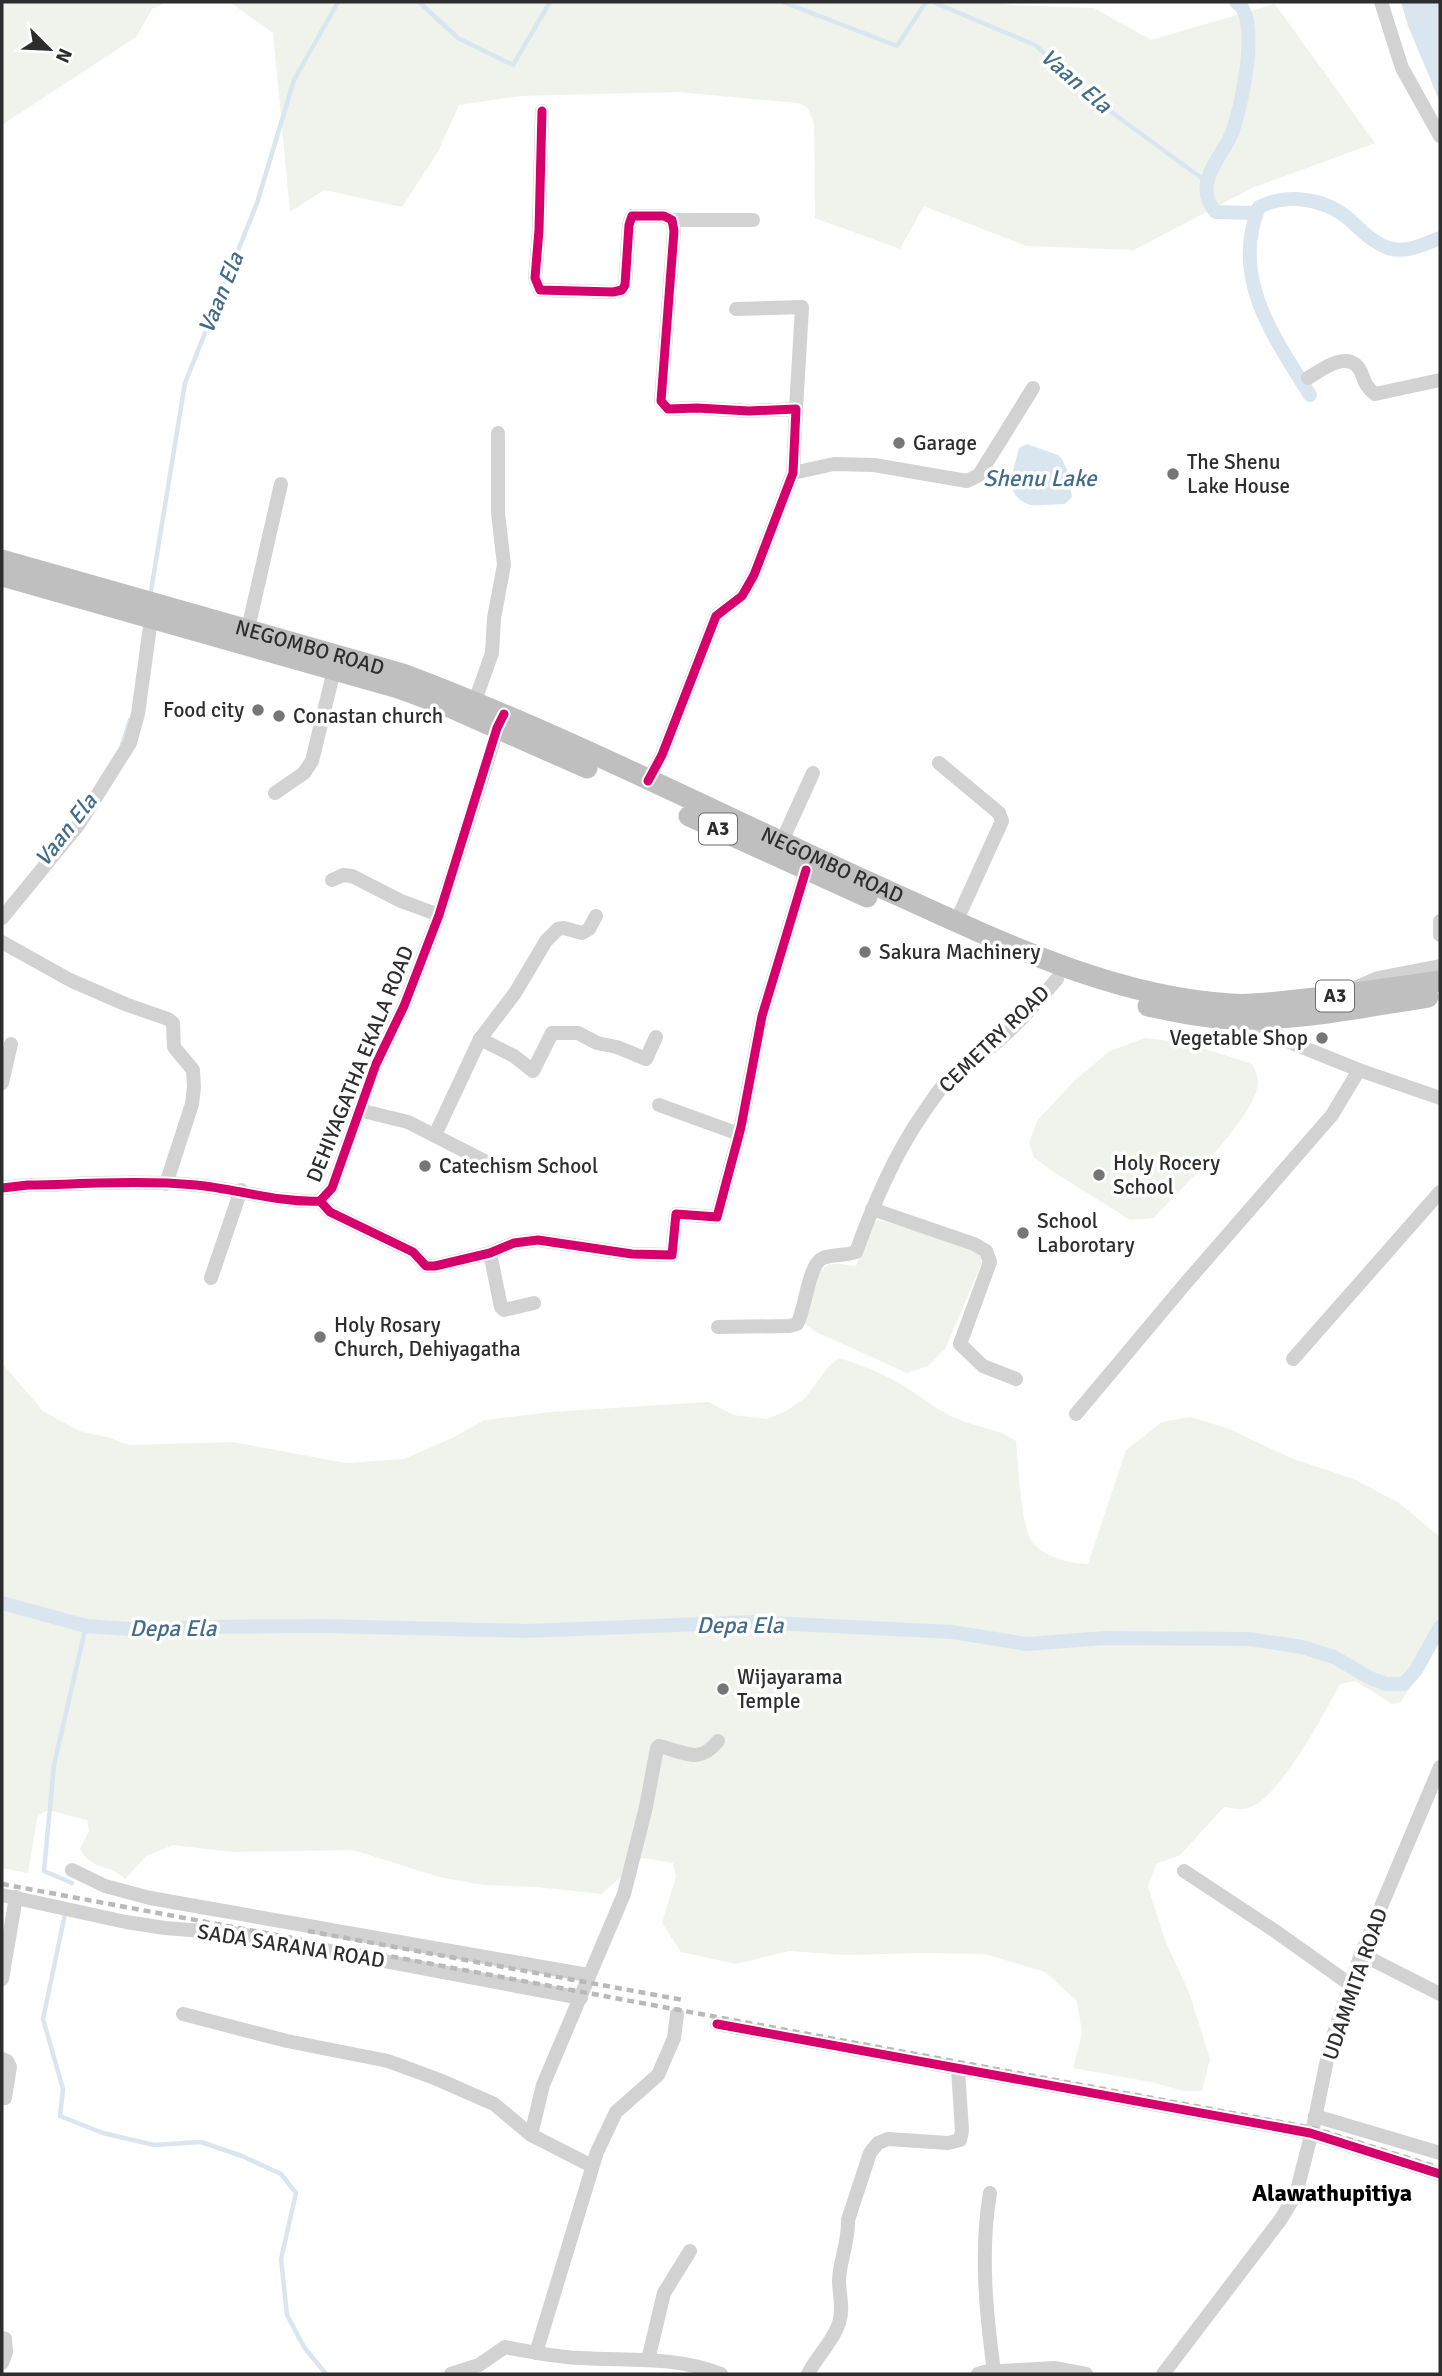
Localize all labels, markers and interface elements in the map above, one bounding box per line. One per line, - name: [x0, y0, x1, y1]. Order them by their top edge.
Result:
- north arrow: [14, 14, 84, 84]
- water label: Vaan Ela: [1035, 42, 1118, 121]
- text: N: [50, 45, 77, 66]
- water label: Vaan Ela: [192, 247, 251, 338]
- place label: Garage: [913, 430, 977, 456]
- marker: Garage: [891, 435, 907, 451]
- place label: The Shenu Lake House: [1187, 449, 1290, 499]
- water label: Shenu Lake: [983, 464, 1098, 493]
- marker: The Shenu Lake House: [1165, 466, 1181, 482]
- street label: NEGOMBO ROAD: [232, 614, 387, 681]
- place label: Food city: [163, 697, 244, 723]
- marker: Food city: [250, 702, 266, 718]
- place label: Conastan church: [293, 703, 443, 729]
- marker: Conastan church: [271, 708, 287, 724]
- water label: Vaan Ela: [28, 787, 104, 872]
- road number: A3: [699, 814, 737, 844]
- street label: NEGOMBO ROAD: [757, 821, 908, 909]
- place label: Sakura Machinery: [879, 939, 1041, 965]
- street label: DEHIYAGATHA EKALA ROAD: [301, 942, 419, 1186]
- marker: Sakura Machinery: [857, 944, 873, 960]
- street label: CEMETRY ROAD: [933, 980, 1055, 1098]
- road number: A3: [1316, 980, 1354, 1012]
- place label: Vegetable Shop: [1170, 1025, 1308, 1051]
- marker: Vegetable Shop: [1314, 1030, 1330, 1046]
- place label: Holy Rocery School: [1113, 1150, 1220, 1200]
- place label: Catechism School: [439, 1153, 598, 1179]
- marker: Catechism School: [417, 1158, 433, 1174]
- marker: Holy Rocery School: [1091, 1167, 1107, 1183]
- place label: School Laborotary: [1037, 1208, 1135, 1258]
- marker: School Laborotary: [1015, 1225, 1031, 1241]
- place label: Holy Rosary Church, Dehiyagatha: [334, 1312, 521, 1362]
- marker: Holy Rosary Church, Dehiyagatha: [312, 1329, 328, 1345]
- water label: Depa Ela: [697, 1611, 785, 1640]
- water label: Depa Ela: [130, 1614, 218, 1643]
- place label: Wijayarama Temple: [737, 1664, 843, 1714]
- marker: Wijayarama Temple: [715, 1681, 731, 1697]
- street label: UDAMMITA ROAD: [1317, 1905, 1393, 2063]
- street label: SADA SARANA ROAD: [195, 1918, 387, 1974]
- district label: Alawathupitiya: [1252, 2178, 1412, 2208]

